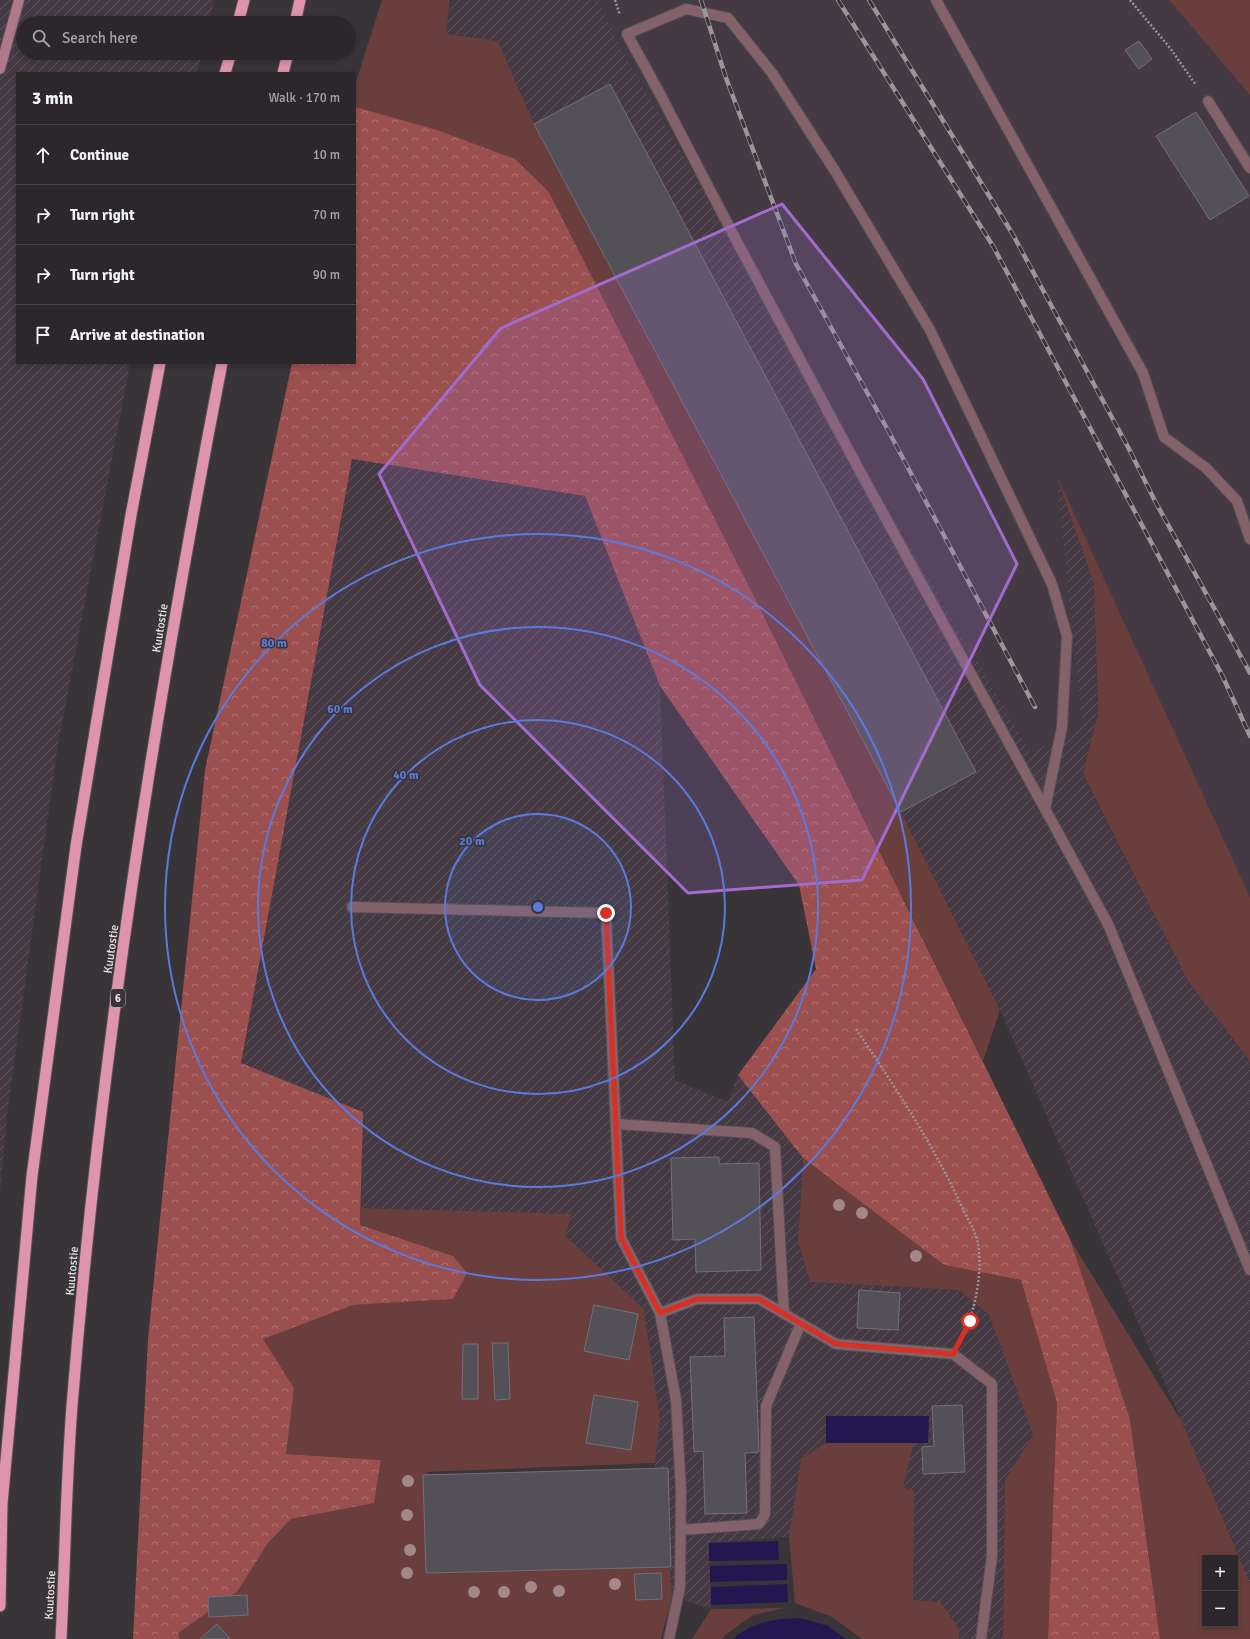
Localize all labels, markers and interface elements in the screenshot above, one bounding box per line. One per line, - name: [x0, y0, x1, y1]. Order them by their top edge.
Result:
- search box: [16, 16, 356, 60]
- icon: search: [30, 27, 52, 49]
- text: Search here: [62, 29, 138, 47]
- text: 3 min: [32, 88, 73, 109]
- text: Walk · 170 m: [269, 90, 340, 106]
- icon: ahead: [32, 144, 54, 166]
- text: Continue: [70, 146, 129, 164]
- text: 10 m: [313, 147, 340, 163]
- icon: right: [32, 204, 54, 226]
- text: Turn right: [70, 206, 135, 224]
- text: 70 m: [313, 207, 340, 223]
- icon: right: [32, 264, 54, 286]
- text: Turn right: [70, 266, 135, 284]
- text: 90 m: [313, 267, 340, 283]
- icon: arrive: [32, 324, 54, 346]
- text: Arrive at destination: [70, 326, 205, 344]
- street label: Kuutostie: [149, 603, 172, 654]
- text: 80 m: [261, 636, 287, 651]
- text: 60 m: [327, 702, 353, 717]
- text: 40 m: [393, 768, 419, 783]
- text: 20 m: [459, 834, 485, 849]
- centre of rings: [531, 900, 545, 914]
- route end: [597, 904, 615, 922]
- street label: Kuutostie: [101, 924, 122, 974]
- road number: 6: [111, 989, 125, 1007]
- street label: Kuutostie: [63, 1246, 82, 1296]
- route start: [961, 1312, 979, 1330]
- map controls: [1202, 1555, 1238, 1627]
- button: +: [1202, 1555, 1238, 1591]
- street label: Kuutostie: [42, 1570, 59, 1620]
- button: −: [1202, 1591, 1238, 1627]

